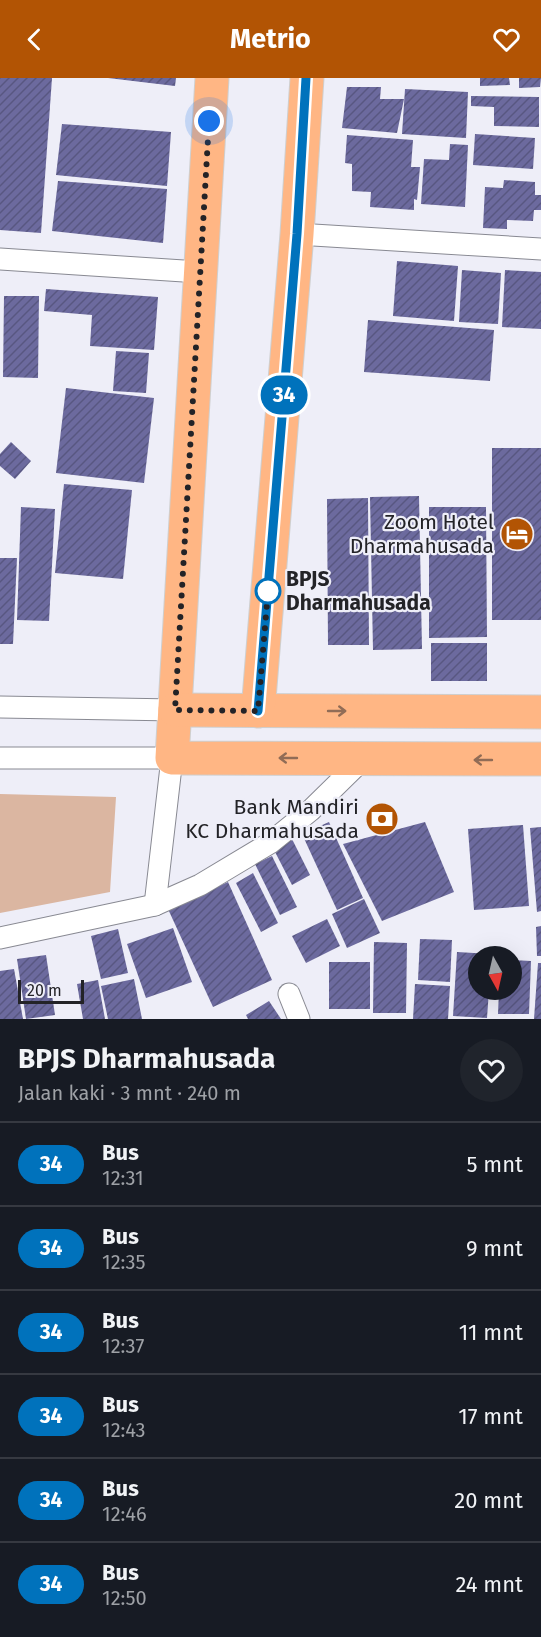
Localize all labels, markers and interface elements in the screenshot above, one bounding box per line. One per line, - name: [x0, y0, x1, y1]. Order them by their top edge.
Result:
- icon: back: [18, 23, 51, 56]
- text: Metrio: [230, 23, 311, 55]
- icon: heart: [490, 23, 523, 56]
- your location: [194, 106, 224, 136]
- line badge: 34: [257, 376, 311, 414]
- text: 34: [273, 382, 295, 408]
- place label: Zoom Hotel Dharmahusada: [350, 509, 494, 559]
- hotel icon: Zoom Hotel Dharmahusada: [499, 516, 535, 552]
- place label: BPJS Dharmahusada: [286, 566, 431, 616]
- marker: BPJS Dharmahusada: [255, 578, 281, 604]
- one-way arrow: [327, 705, 347, 717]
- one-way arrow: [278, 753, 298, 764]
- one-way arrow: [473, 754, 493, 766]
- place label: Bank Mandiri KC Dharmahusada: [185, 794, 359, 844]
- bank icon: Bank Mandiri KC Dharmahusada: [364, 801, 400, 837]
- north arrow: [468, 946, 522, 1000]
- map controls: [468, 946, 522, 1000]
- scale bar: [18, 977, 84, 1004]
- text: 20 m: [27, 981, 62, 1000]
- button: heart: [460, 1039, 523, 1102]
- text: BPJS Dharmahusada: [18, 1042, 275, 1075]
- text: Jalan kaki · 3 mnt · 240 m: [18, 1081, 241, 1105]
- text: Bus: [102, 1139, 139, 1166]
- text: 34: [40, 1151, 62, 1177]
- text: 5 mnt: [466, 1151, 523, 1178]
- text: 12:31: [102, 1166, 144, 1190]
- text: Bus: [102, 1223, 139, 1250]
- text: 34: [40, 1235, 62, 1261]
- text: 9 mnt: [466, 1235, 523, 1262]
- text: 12:35: [102, 1250, 146, 1274]
- text: Bus: [102, 1307, 139, 1334]
- text: 34: [40, 1319, 62, 1345]
- text: 11 mnt: [459, 1319, 523, 1346]
- text: 12:37: [102, 1334, 144, 1358]
- text: Bus: [102, 1391, 139, 1418]
- text: 34: [40, 1403, 62, 1429]
- text: 17 mnt: [458, 1403, 523, 1430]
- text: 12:43: [102, 1418, 146, 1442]
- text: Bus: [102, 1475, 139, 1502]
- text: 34: [40, 1487, 62, 1513]
- text: 20 mnt: [454, 1487, 523, 1514]
- text: 12:46: [102, 1502, 147, 1526]
- text: Bus: [102, 1559, 139, 1586]
- text: 34: [40, 1571, 62, 1597]
- text: 24 mnt: [455, 1571, 523, 1598]
- text: 12:50: [102, 1586, 147, 1610]

